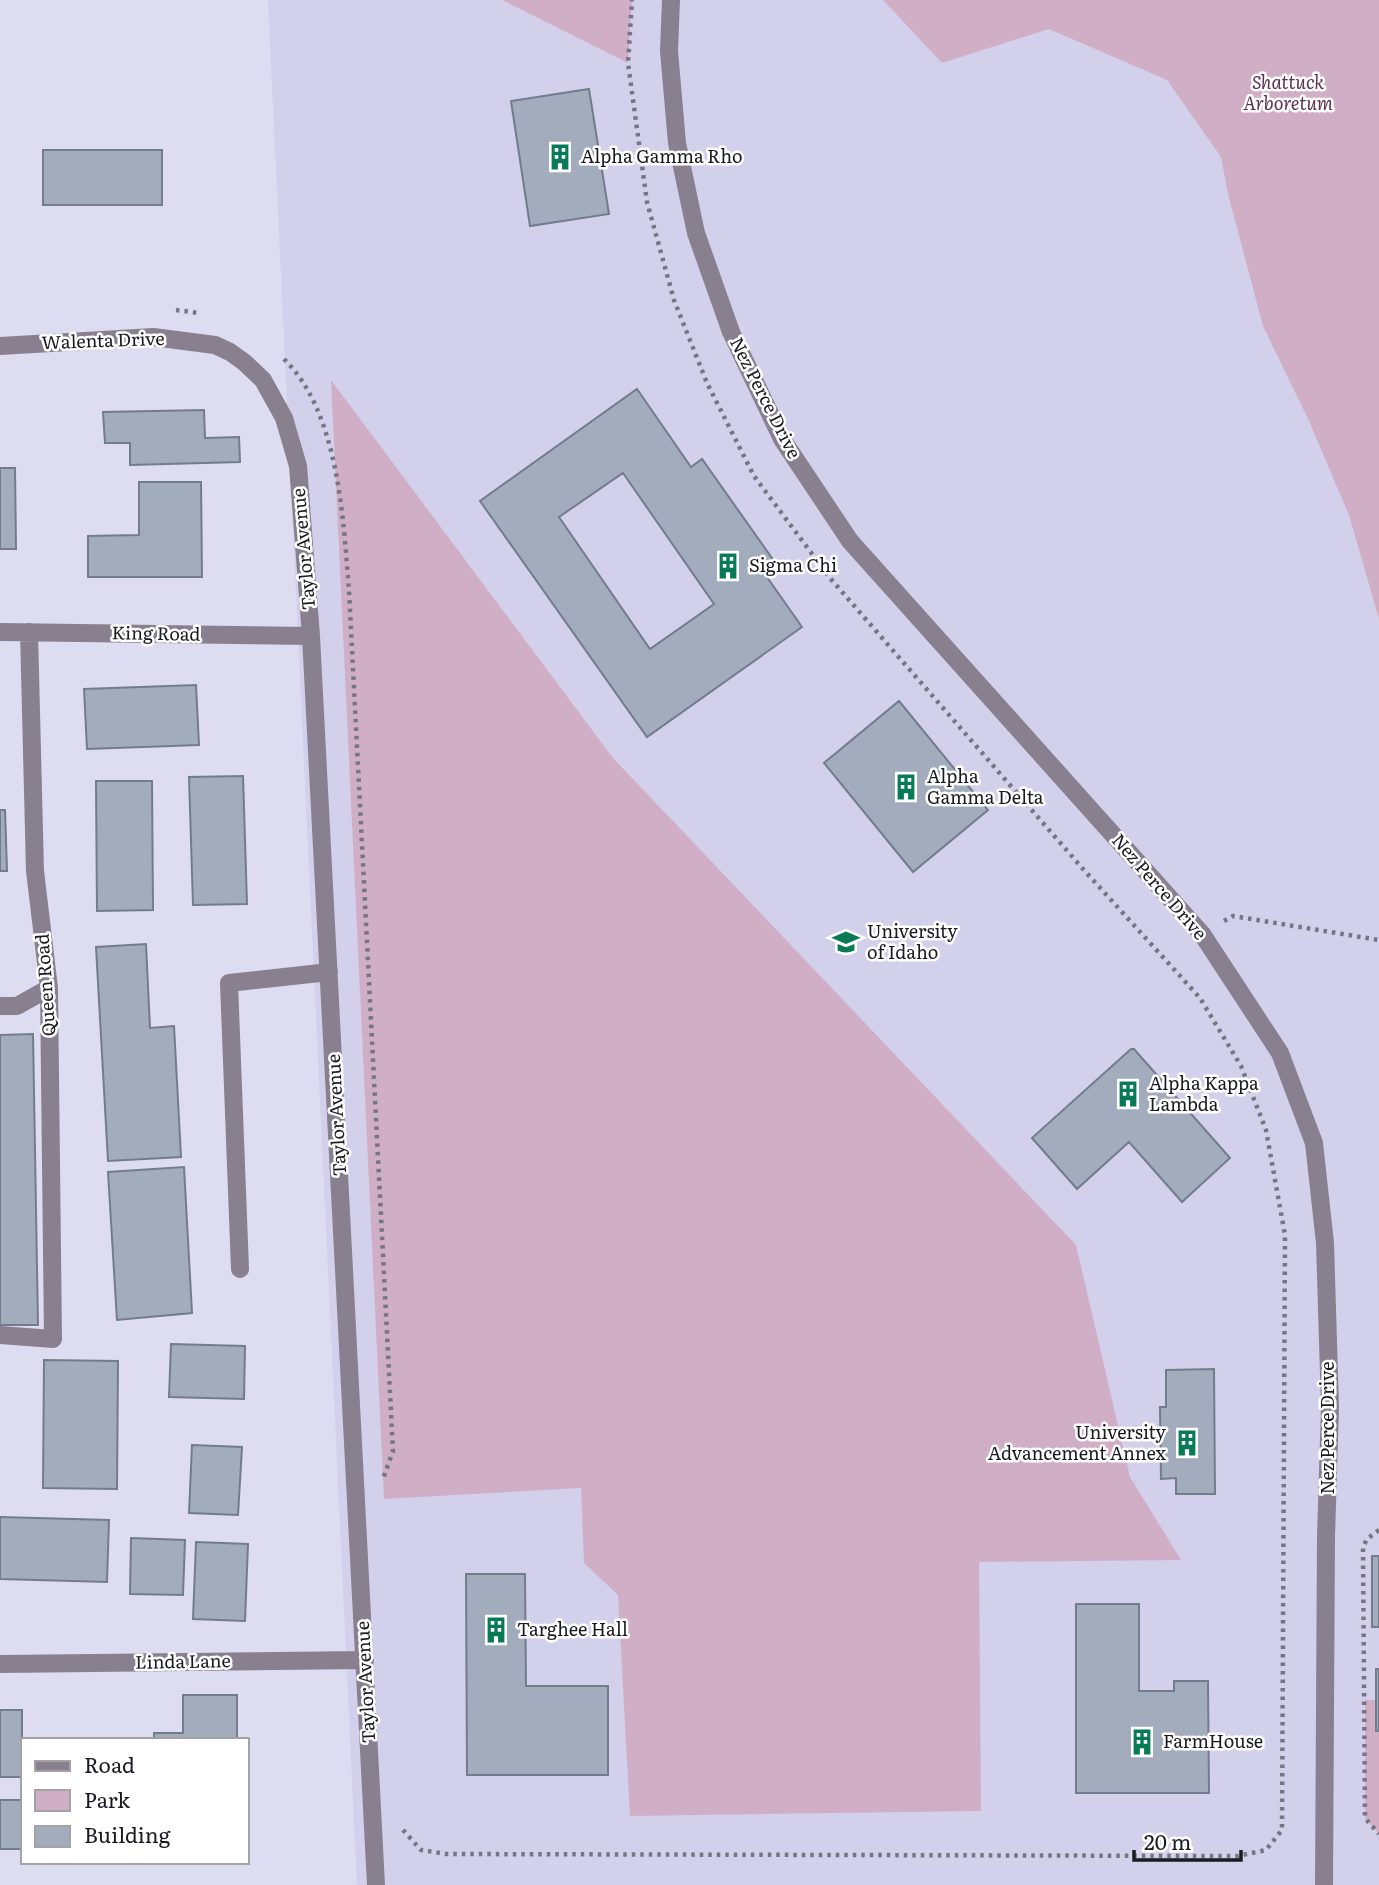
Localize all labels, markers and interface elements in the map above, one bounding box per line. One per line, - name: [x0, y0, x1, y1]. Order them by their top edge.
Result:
- park label: Shattuck Arboretum: [1243, 68, 1333, 116]
- building icon: Alpha Gamma Rho: [545, 142, 575, 172]
- place label: Alpha Gamma Rho: [581, 142, 743, 169]
- street label: Walenta Drive: [41, 324, 165, 355]
- street label: Nez Perce Drive: [724, 332, 809, 463]
- street label: Taylor Avenue: [284, 487, 321, 611]
- building icon: Sigma Chi: [713, 551, 743, 581]
- place label: Sigma Chi: [749, 551, 837, 578]
- street label: King Road: [111, 618, 201, 647]
- place label: Alpha Gamma Delta: [927, 762, 1044, 810]
- building icon: Alpha Gamma Delta: [891, 772, 921, 802]
- street label: Nez Perce Drive: [1106, 827, 1214, 945]
- place label: University of Idaho: [867, 917, 958, 965]
- school or university icon: University of Idaho: [831, 927, 861, 957]
- street label: Queen Road: [27, 933, 62, 1037]
- street label: Taylor Avenue: [319, 1053, 352, 1177]
- place label: Alpha Kappa Lambda: [1149, 1069, 1259, 1117]
- building icon: Alpha Kappa Lambda: [1113, 1079, 1143, 1109]
- street label: Nez Perce Drive: [1313, 1361, 1340, 1495]
- place label: University Advancement Annex: [988, 1418, 1167, 1466]
- building icon: University Advancement Annex: [1172, 1428, 1202, 1458]
- building icon: Targhee Hall: [481, 1615, 511, 1645]
- place label: Targhee Hall: [517, 1615, 628, 1642]
- street label: Taylor Avenue: [348, 1620, 381, 1744]
- street label: Linda Lane: [135, 1646, 231, 1675]
- building icon: FarmHouse: [1127, 1727, 1157, 1757]
- place label: FarmHouse: [1163, 1727, 1263, 1754]
- legend: [21, 1738, 248, 1864]
- text: Road: [84, 1748, 135, 1779]
- text: Park: [84, 1783, 130, 1814]
- text: Building: [84, 1818, 171, 1849]
- scale bar: [1134, 1818, 1241, 1862]
- text: 20 m: [1144, 1825, 1191, 1856]

